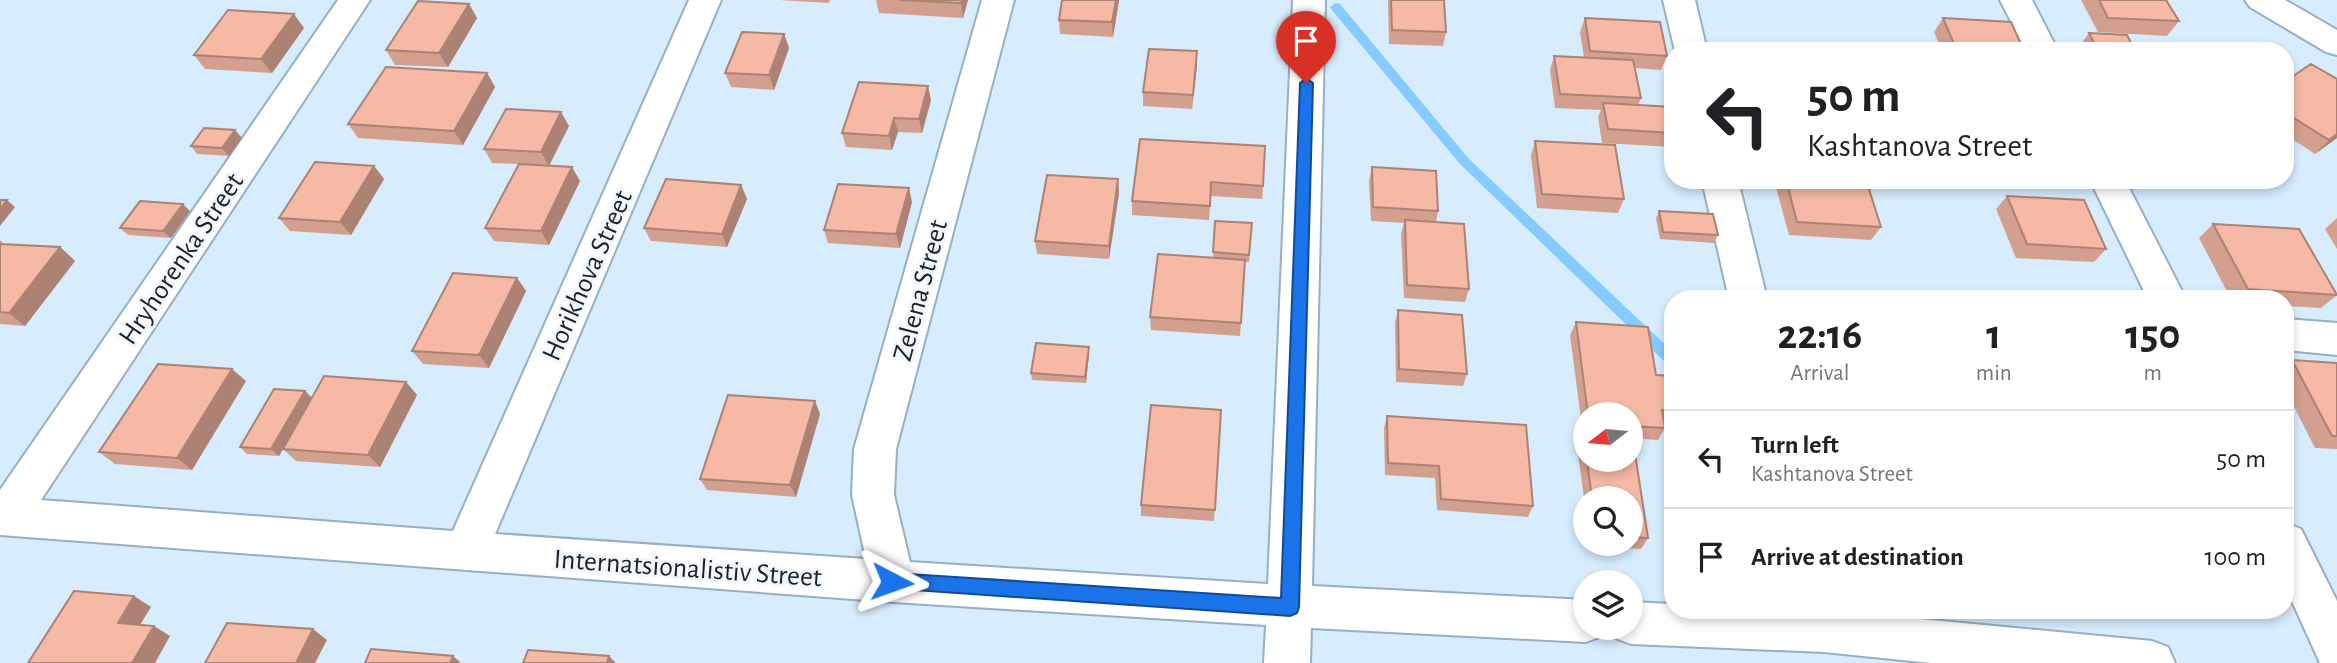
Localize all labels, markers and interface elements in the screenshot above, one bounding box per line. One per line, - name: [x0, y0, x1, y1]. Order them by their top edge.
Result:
- pin: [1276, 11, 1336, 83]
- icon: arrive: [1287, 22, 1325, 60]
- icon: left: [1692, 70, 1783, 161]
- text: 50 m: [1807, 72, 1901, 121]
- text: Kashtanova Street: [1807, 130, 2032, 162]
- street label: Hryhorenka Street: [114, 168, 249, 350]
- street label: Horikhova Street: [538, 186, 638, 365]
- street label: Zelena Street: [889, 217, 953, 364]
- text: 22:16: [1778, 314, 1862, 356]
- text: 1: [1986, 314, 2001, 356]
- text: 150: [2125, 314, 2180, 356]
- text: Arrival: [1790, 362, 1849, 385]
- text: min: [1976, 362, 2012, 385]
- text: m: [2144, 362, 2162, 385]
- north arrow: [1573, 402, 1643, 472]
- map controls: [1573, 402, 1643, 640]
- text: Turn left: [1751, 432, 1839, 458]
- icon: left: [1692, 440, 1730, 478]
- text: 50 m: [2216, 446, 2266, 472]
- text: Kashtanova Street: [1751, 463, 1913, 486]
- button: search: [1573, 486, 1643, 556]
- icon: arrive: [1692, 538, 1730, 576]
- text: Arrive at destination: [1751, 544, 1964, 570]
- text: 100 m: [2205, 544, 2266, 570]
- position arrow: [855, 545, 929, 619]
- street label: Internatsionalistiv Street: [553, 546, 823, 592]
- button: layers: [1573, 570, 1643, 640]

